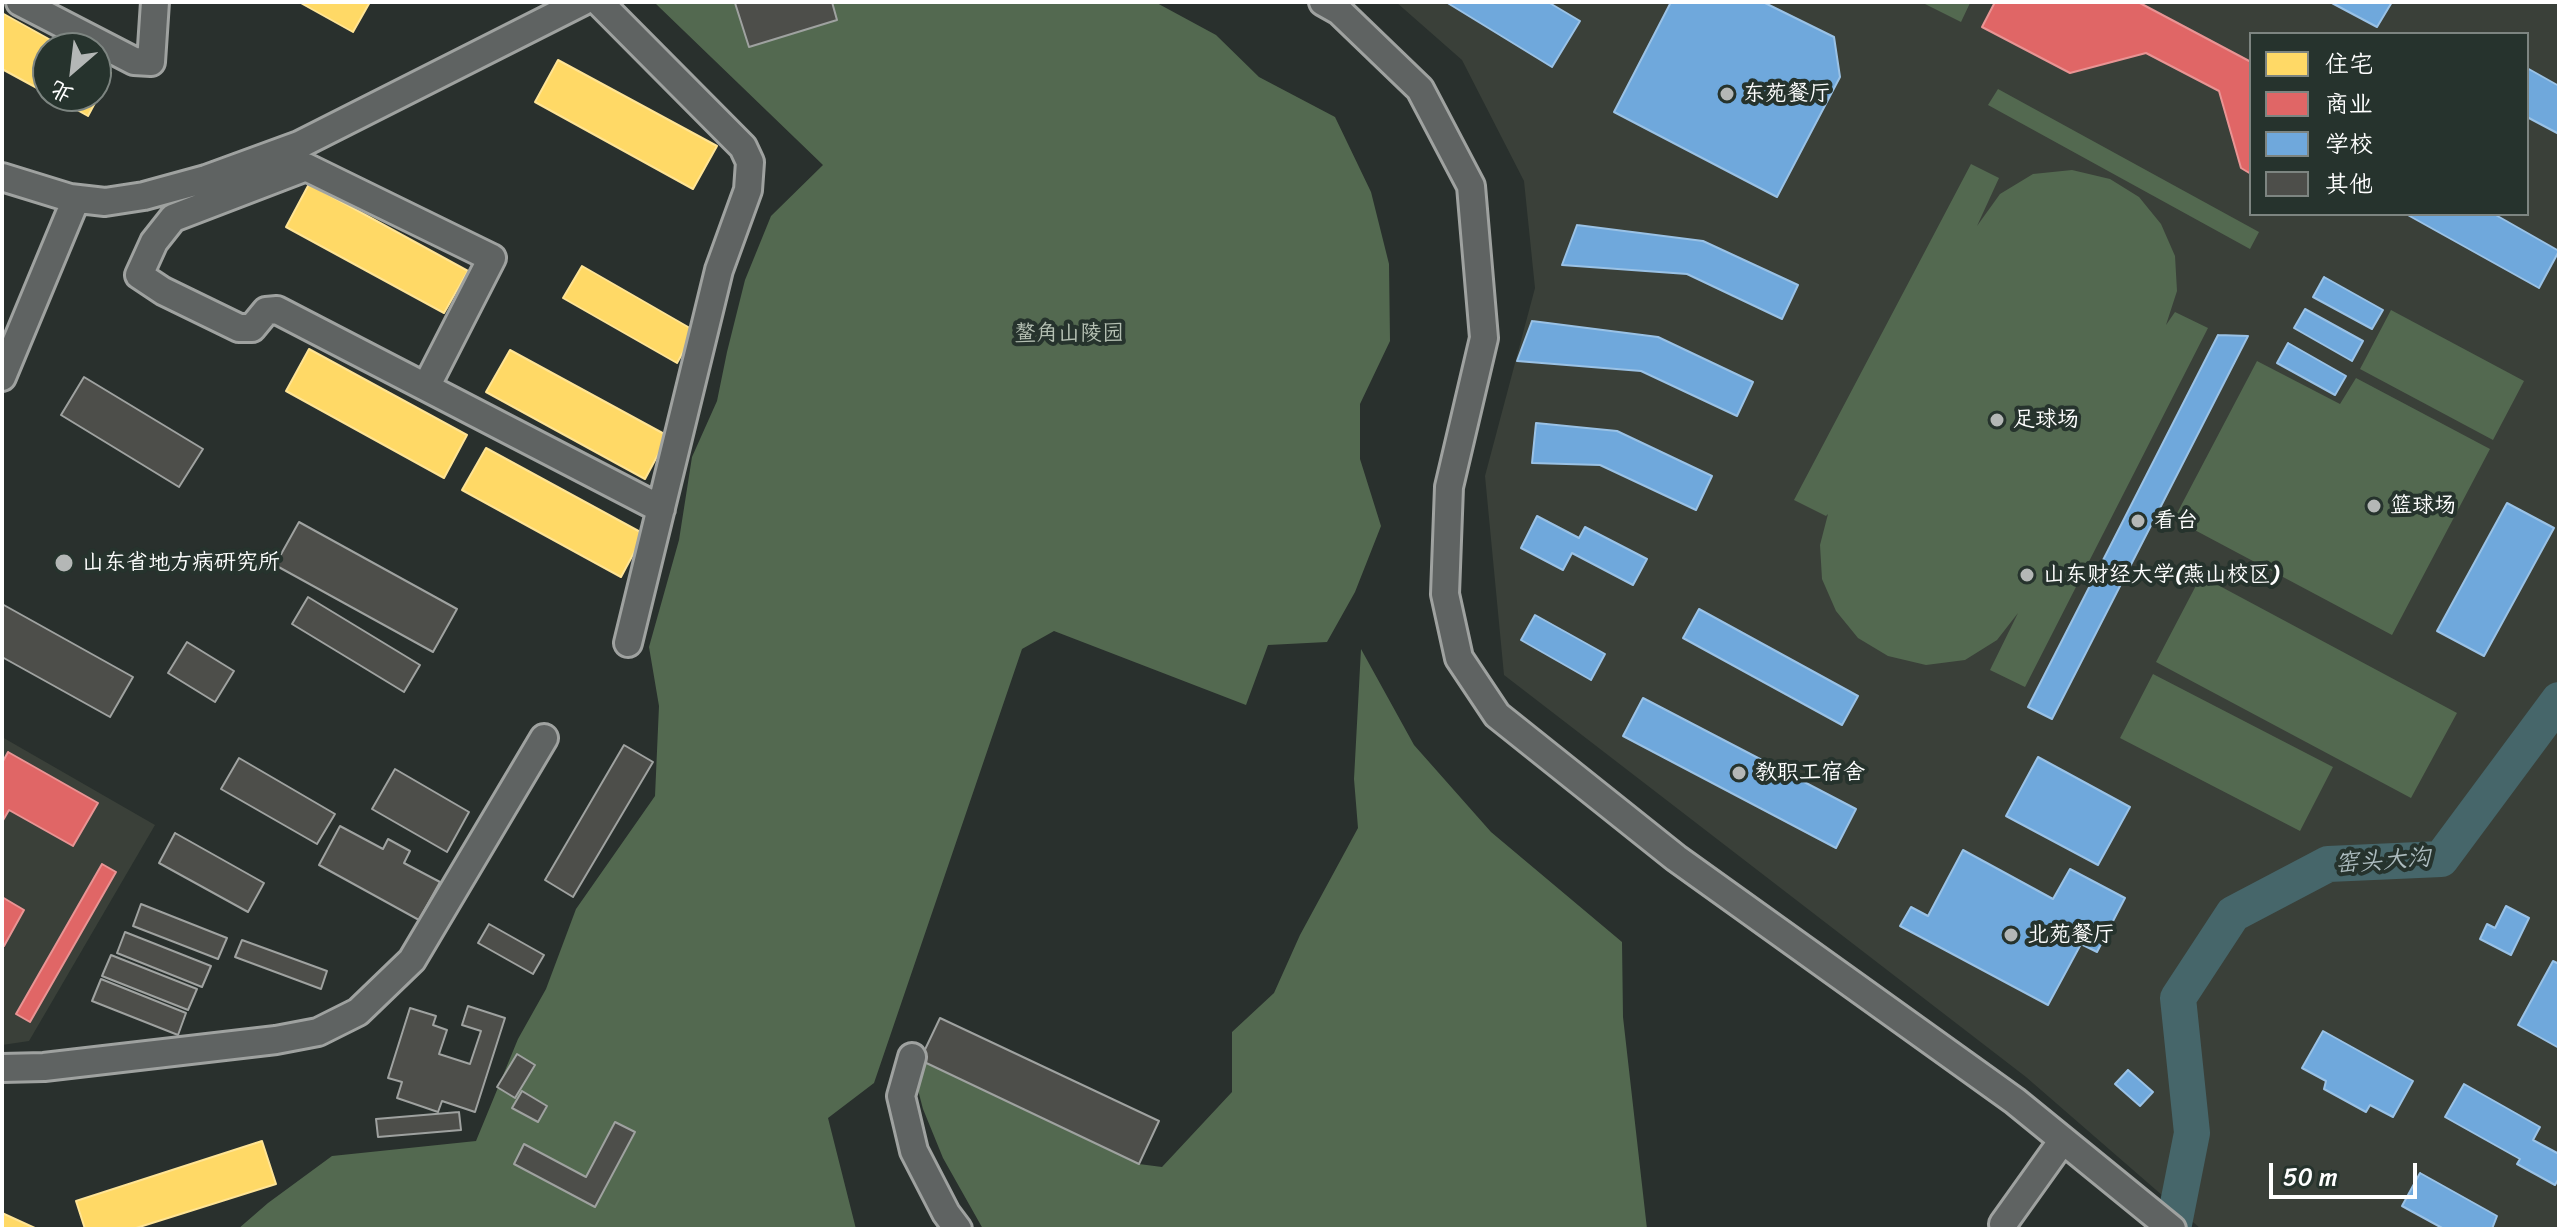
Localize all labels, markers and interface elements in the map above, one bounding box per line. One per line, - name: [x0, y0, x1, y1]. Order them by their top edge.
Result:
- north arrow: [32, 32, 112, 112]
- legend: [2249, 32, 2529, 216]
- text: 住宅: [2325, 43, 2373, 85]
- text: 北: [43, 69, 80, 114]
- place label: 东苑餐厅: [1743, 81, 1831, 107]
- text: 商业: [2325, 83, 2373, 125]
- marker: 东苑餐厅: [1718, 85, 1736, 103]
- text: 学校: [2325, 123, 2373, 165]
- text: 其他: [2325, 163, 2373, 205]
- park label: 鳌角山陵园: [1014, 321, 1124, 347]
- place label: 足球场: [2013, 407, 2079, 433]
- marker: 足球场: [1988, 411, 2006, 429]
- place label: 篮球场: [2390, 493, 2456, 519]
- marker: 篮球场: [2365, 497, 2383, 515]
- place label: 看台: [2154, 508, 2198, 534]
- marker: 看台: [2129, 512, 2147, 530]
- place label: 山东省地方病研究所: [82, 550, 280, 576]
- marker: 山东省地方病研究所: [53, 552, 75, 574]
- place label: 山东财经大学(燕山校区): [2043, 562, 2279, 588]
- marker: 山东财经大学(燕山校区): [2018, 566, 2036, 584]
- place label: 教职工宿舍: [1755, 760, 1865, 786]
- marker: 教职工宿舍: [1730, 764, 1748, 782]
- water label: 窑头大沟: [2334, 844, 2432, 880]
- place label: 北苑餐厅: [2027, 922, 2115, 948]
- marker: 北苑餐厅: [2002, 926, 2020, 944]
- scale bar: [2273, 1147, 2421, 1197]
- text: 50 m: [2283, 1156, 2338, 1198]

